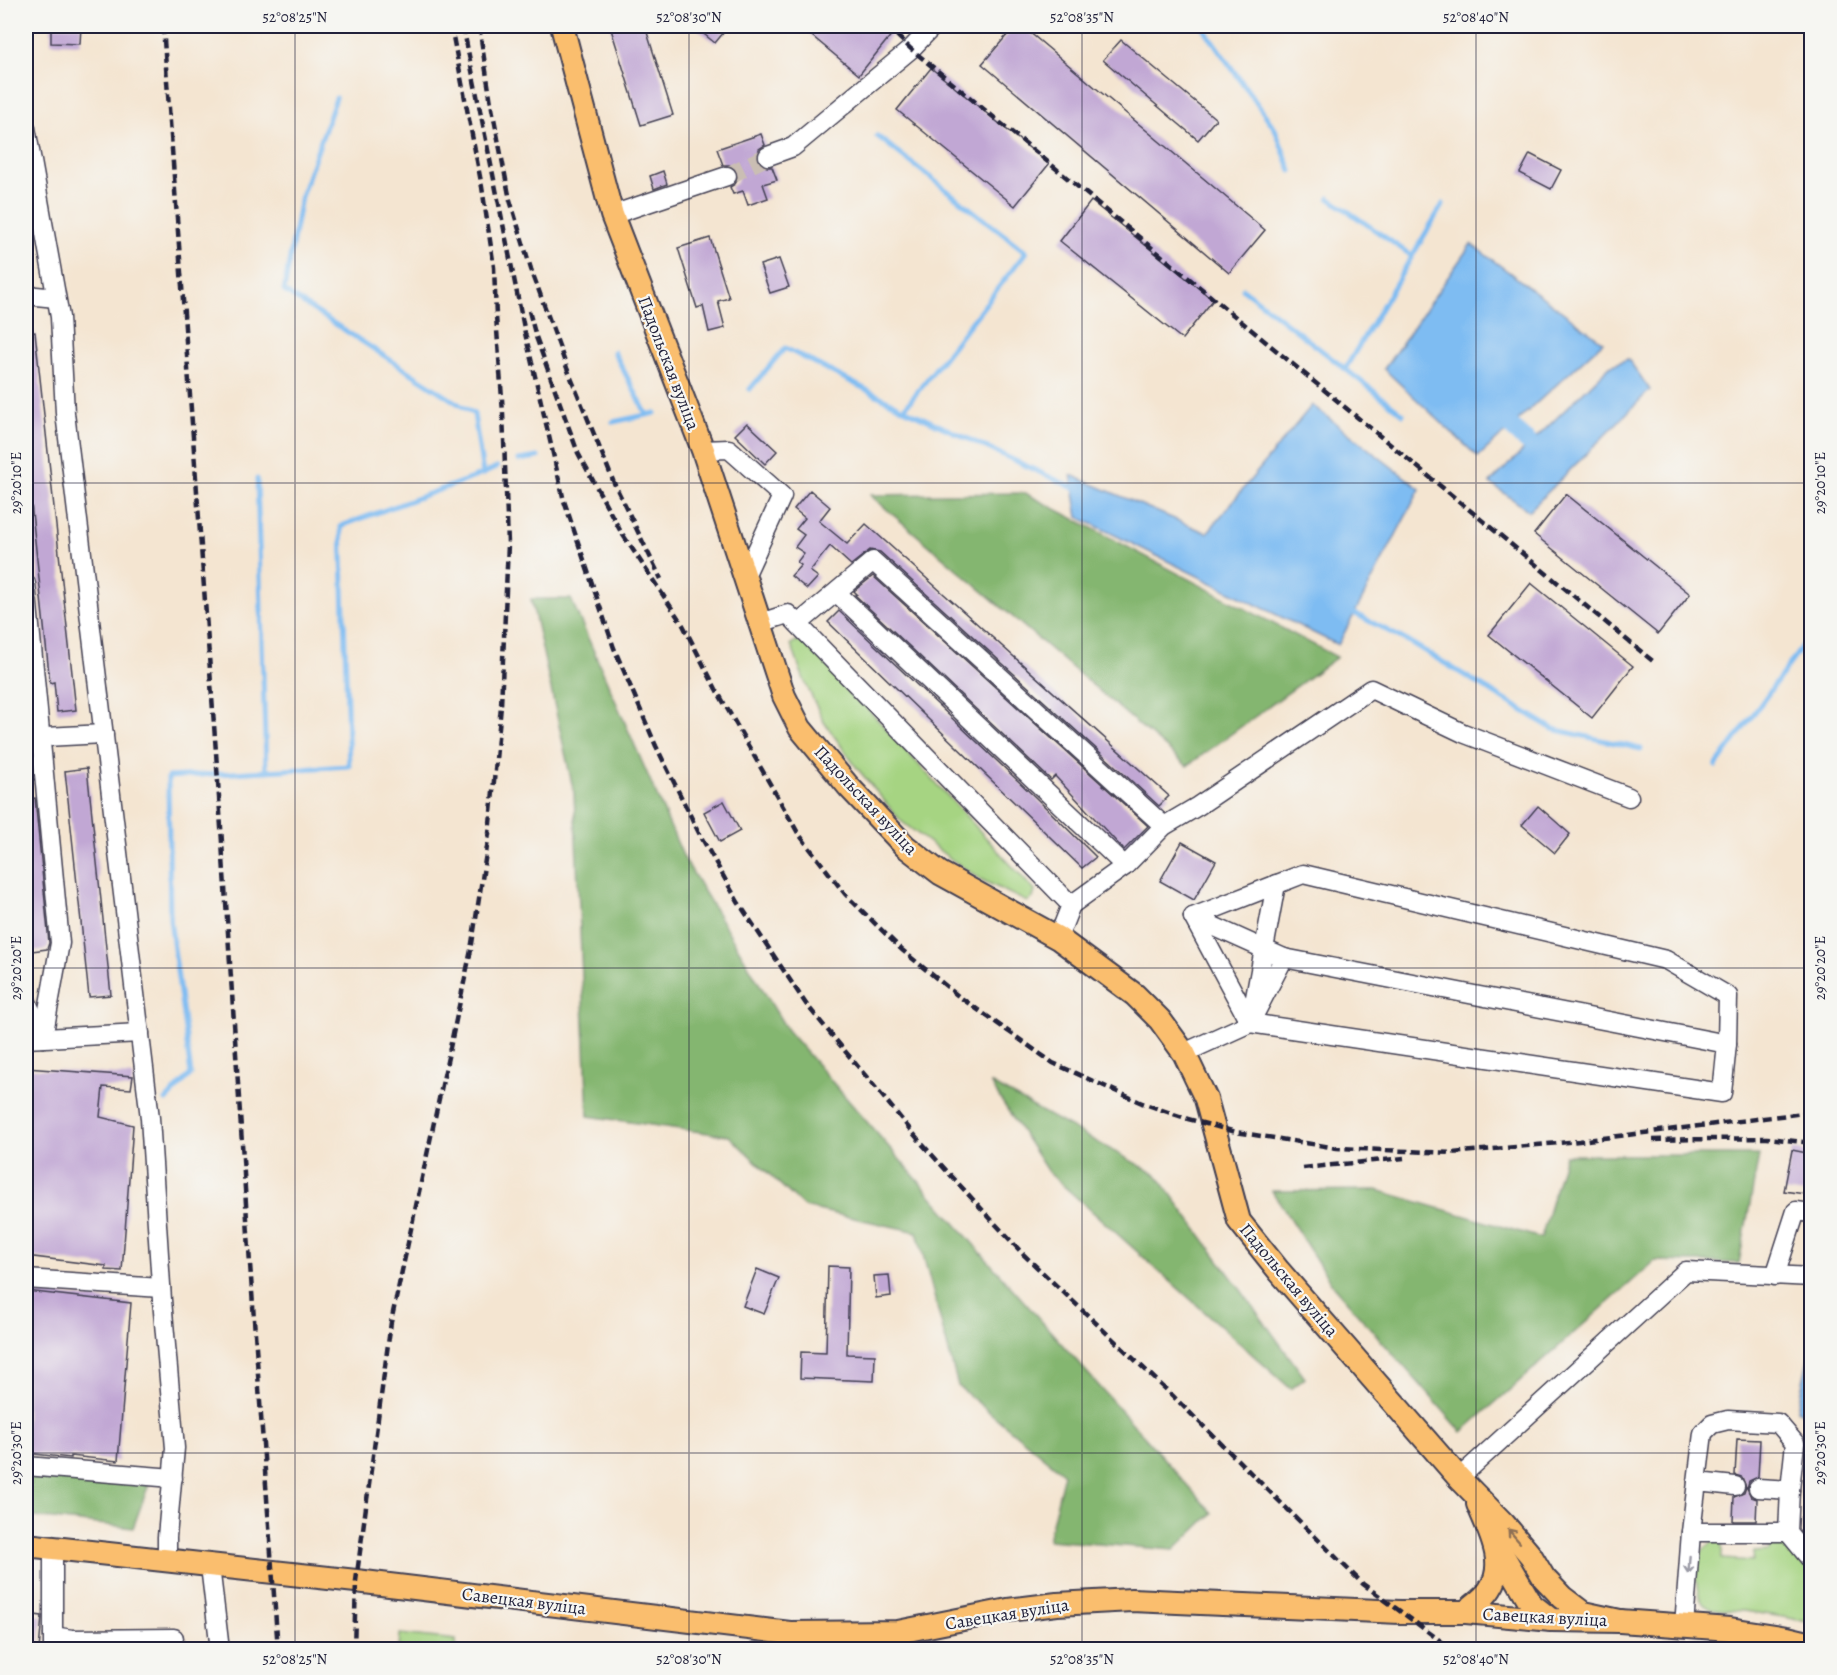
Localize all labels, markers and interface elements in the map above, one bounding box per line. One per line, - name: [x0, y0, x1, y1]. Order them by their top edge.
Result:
- text: 52°08'25"N: [263, 7, 328, 27]
- text: 52°08'30"N: [656, 7, 722, 27]
- text: 52°08'35"N: [1050, 7, 1114, 27]
- text: 52°08'40"N: [1443, 7, 1509, 27]
- street label: Падольская вуліца: [632, 292, 706, 434]
- text: 29°20'10"E: [6, 452, 26, 514]
- text: 29°20'10"E: [1810, 452, 1830, 514]
- street label: Падольская вуліца: [809, 740, 924, 861]
- text: 29°20'20"E: [6, 936, 26, 1000]
- text: 29°20'20"E: [1810, 936, 1830, 1000]
- street label: Падольская вуліца: [1234, 1218, 1344, 1343]
- text: 29°20'30"E: [6, 1421, 26, 1485]
- text: 29°20'30"E: [1810, 1421, 1830, 1485]
- one-way arrow: [1507, 1528, 1521, 1543]
- one-way arrow: [1683, 1555, 1694, 1575]
- street label: Савецкая вуліца: [461, 1581, 588, 1621]
- street label: Савецкая вуліца: [943, 1592, 1071, 1636]
- street label: Савецкая вуліца: [1482, 1602, 1609, 1632]
- text: 52°08'25"N: [263, 1649, 328, 1669]
- text: 52°08'30"N: [656, 1649, 722, 1669]
- text: 52°08'35"N: [1050, 1649, 1114, 1669]
- text: 52°08'40"N: [1443, 1649, 1509, 1669]

